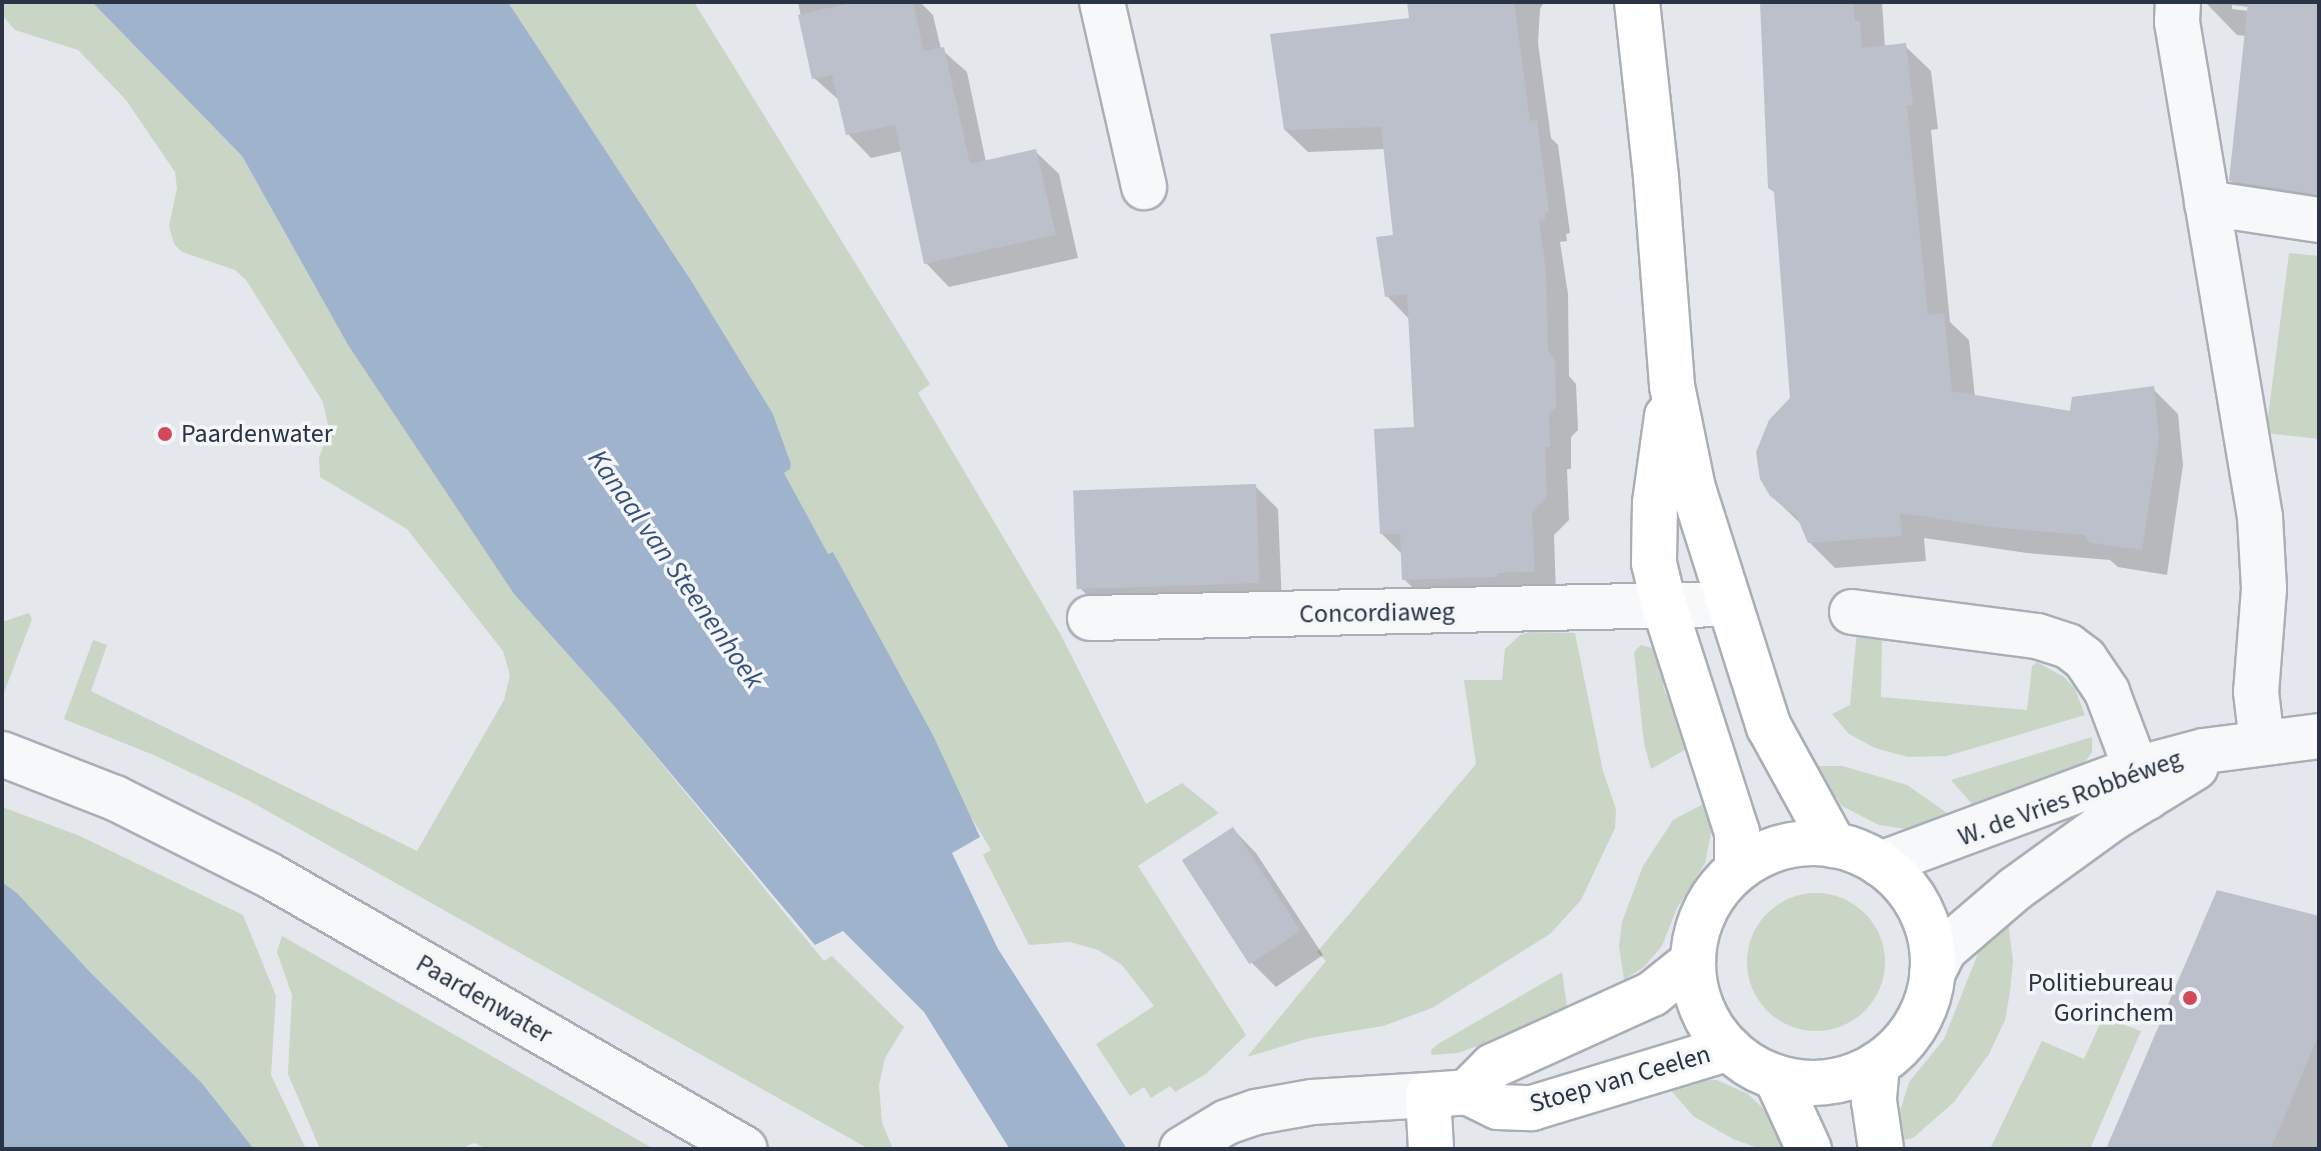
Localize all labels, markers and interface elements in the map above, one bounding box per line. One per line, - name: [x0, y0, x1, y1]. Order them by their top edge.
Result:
- place label: Paardenwater: [181, 418, 333, 450]
- marker: Paardenwater: [156, 425, 174, 443]
- water label: Kanaal van Steenenhoek: [581, 443, 771, 695]
- street label: Concordiaweg: [1299, 596, 1455, 630]
- street label: W. de Vries Robbéweg: [1954, 743, 2186, 853]
- street label: Paardenwater: [411, 948, 557, 1050]
- place label: Politiebureau Gorinchem: [2028, 967, 2174, 1028]
- marker: Politiebureau Gorinchem: [2181, 989, 2199, 1007]
- street label: Stoep van Ceelen: [1526, 1038, 1714, 1120]

